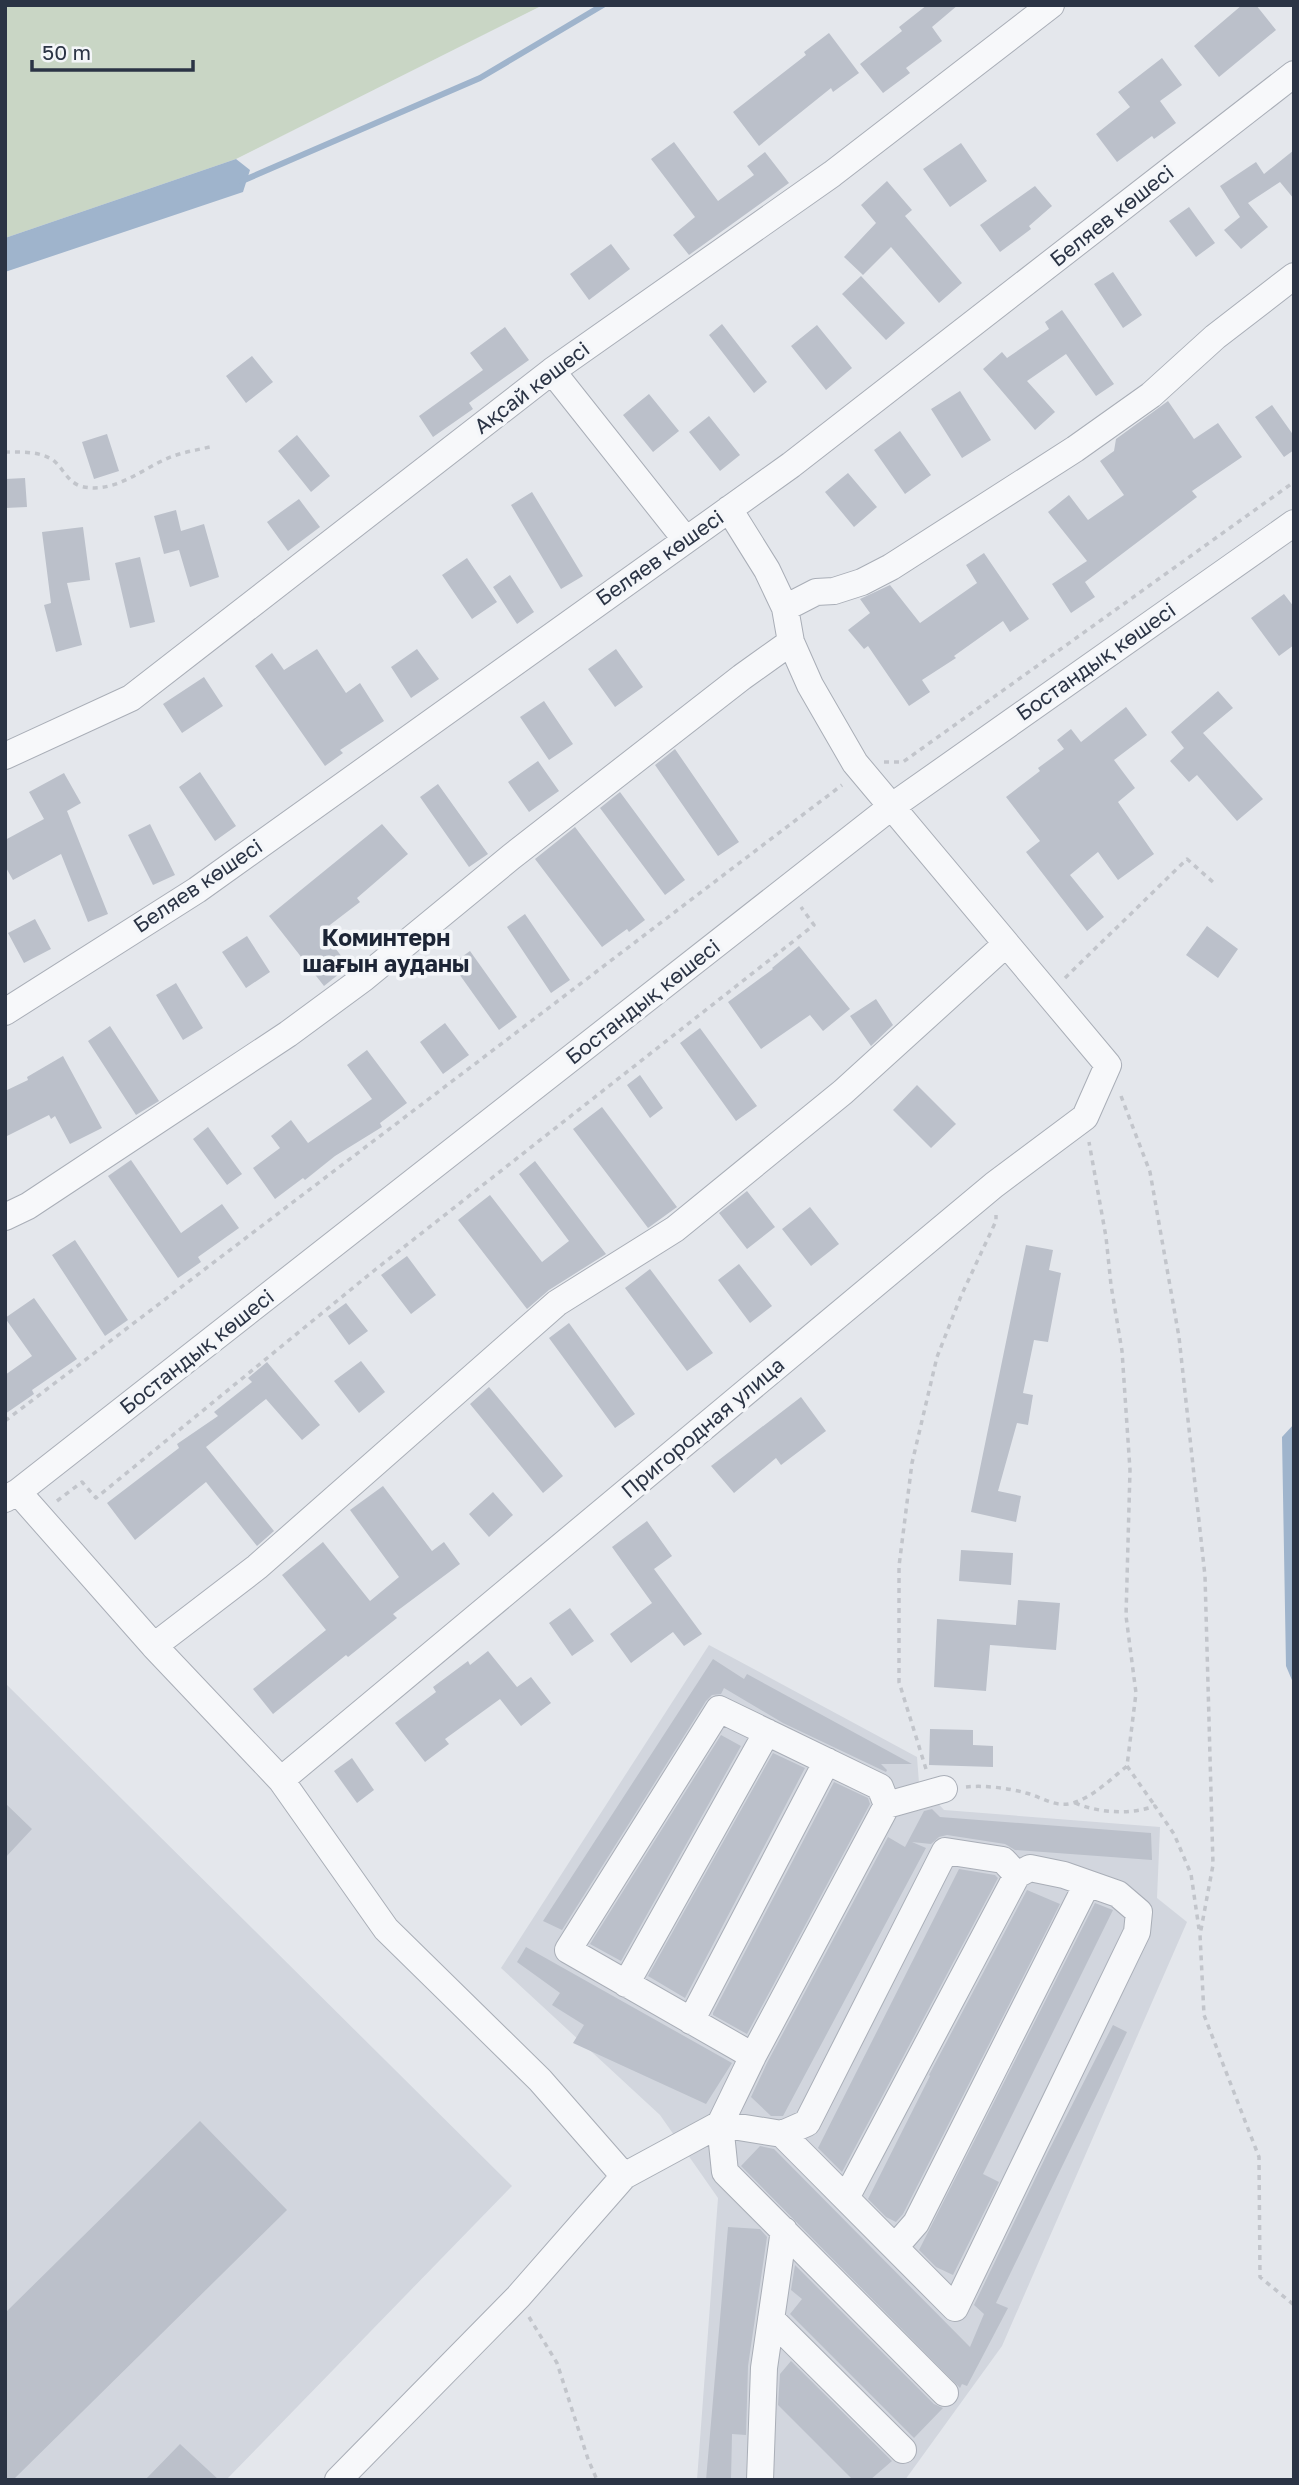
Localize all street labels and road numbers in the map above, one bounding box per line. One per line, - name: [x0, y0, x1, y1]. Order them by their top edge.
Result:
- street label: Беляев көшесі: [1044, 159, 1178, 272]
- street label: Ақсай көшесі: [469, 335, 594, 439]
- street label: Беляев көшесі: [591, 504, 728, 611]
- street label: Бостандық көшесі: [1011, 596, 1180, 726]
- street label: Беляев көшесі: [128, 832, 267, 938]
- street label: Бостандық көшесі: [560, 933, 725, 1070]
- street label: Бостандық көшесі: [114, 1283, 279, 1420]
- street label: Пригородная улица: [615, 1351, 789, 1503]

